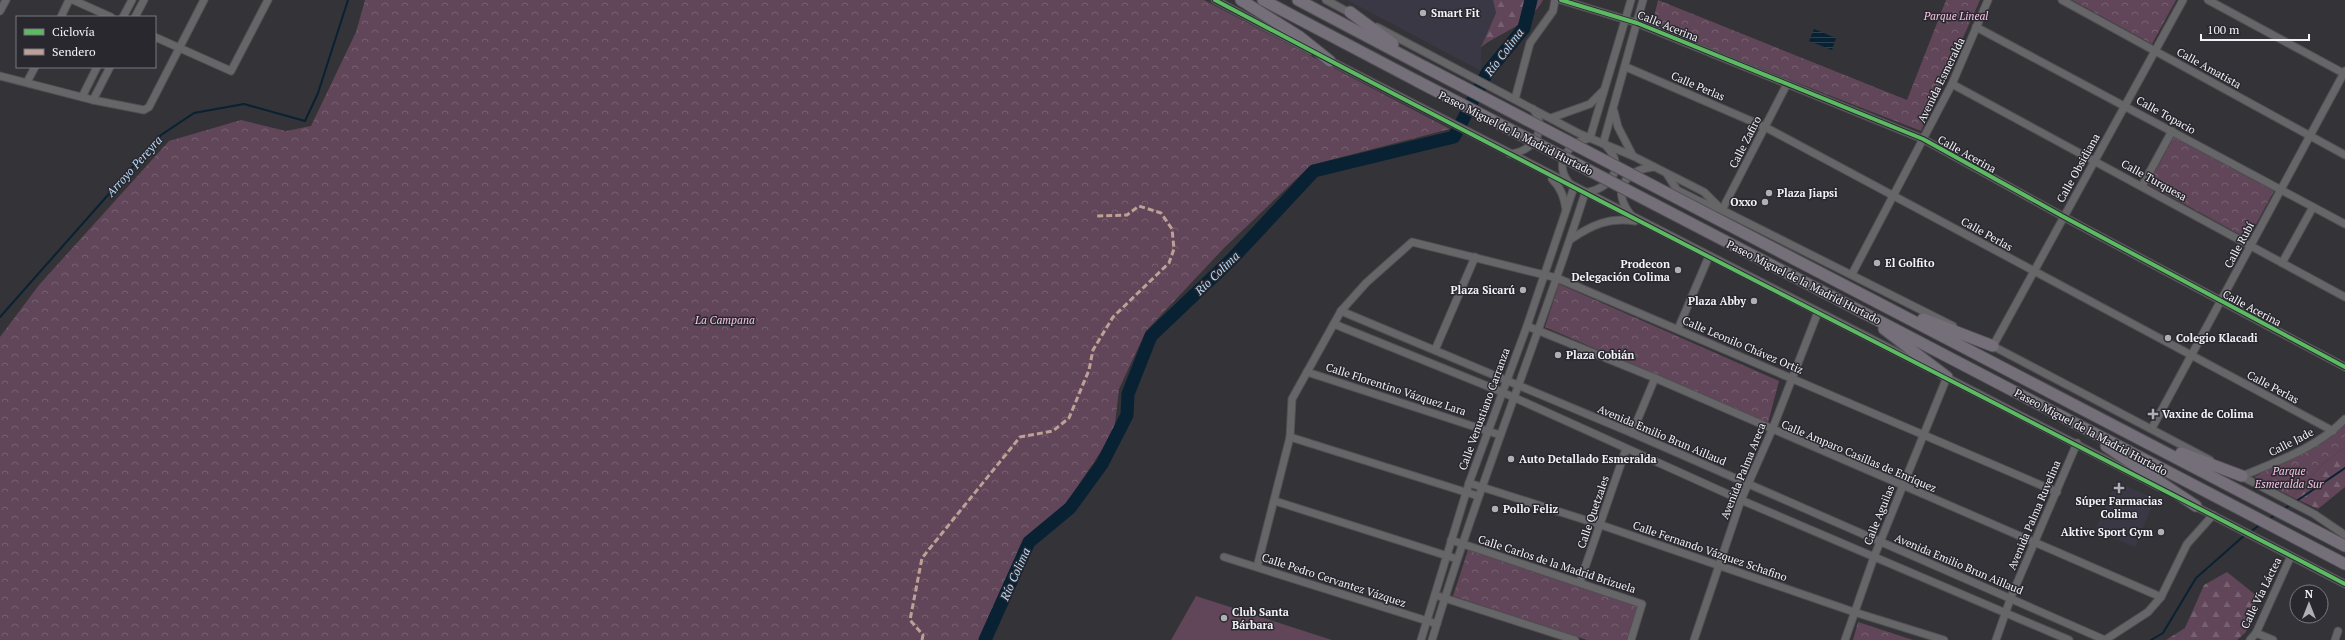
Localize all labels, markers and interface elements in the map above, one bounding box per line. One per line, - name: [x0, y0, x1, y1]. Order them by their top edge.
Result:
- place label: Smart Fit: [1431, 6, 1481, 20]
- street label: Calle Acerina: [1635, 7, 1701, 45]
- marker: Smart Fit: [1418, 8, 1428, 18]
- park label: Parque Lineal: [1923, 9, 1988, 23]
- legend: [16, 16, 156, 68]
- scale bar: [2201, 16, 2309, 42]
- text: 100 m: [2207, 22, 2240, 37]
- text: Ciclovía: [52, 24, 95, 39]
- water label: Río Colima: [1481, 25, 1527, 80]
- street label: Avenida Esmeralda: [1914, 35, 1968, 125]
- text: Sendero: [52, 44, 96, 59]
- street label: Calle Amatista: [2174, 45, 2244, 92]
- street label: Calle Perlas: [1669, 68, 1727, 104]
- street label: Paseo Miguel de la Madrid Hurtado: [1436, 88, 1596, 178]
- street label: Calle Topacio: [2134, 93, 2198, 137]
- street label: Calle Zafiro: [1726, 114, 1764, 170]
- street label: Calle Obsidiana: [2053, 131, 2103, 205]
- street label: Calle Acerina: [1935, 132, 1999, 176]
- water label: Arroyo Pereyra: [102, 133, 165, 200]
- street label: Calle Turquesa: [2119, 156, 2190, 204]
- place label: Plaza Jiapsi: [1777, 186, 1838, 200]
- marker: Plaza Jiapsi: [1764, 188, 1774, 198]
- place label: Oxxo: [1730, 195, 1757, 209]
- marker: Oxxo: [1760, 197, 1770, 207]
- street label: Calle Perlas: [1959, 214, 2016, 254]
- street label: Calle Rubí: [2221, 219, 2257, 270]
- street label: Paseo Miguel de la Madrid Hurtado: [1724, 237, 1884, 327]
- water label: Río Colima: [1191, 248, 1242, 299]
- place label: El Golfito: [1885, 256, 1935, 270]
- place label: Prodecon Delegación Colima: [1571, 257, 1670, 284]
- marker: El Golfito: [1872, 258, 1882, 268]
- marker: Prodecon Delegación Colima: [1673, 265, 1683, 275]
- place label: Plaza Sicarú: [1451, 283, 1515, 297]
- marker: Plaza Sicarú: [1518, 285, 1528, 295]
- street label: Calle Acerina: [2220, 287, 2284, 330]
- place label: Plaza Abby: [1688, 294, 1746, 308]
- marker: Plaza Abby: [1749, 296, 1759, 306]
- park label: La Campana: [694, 313, 755, 327]
- street label: Calle Leonilo Chávez Ortiz: [1680, 313, 1806, 377]
- place label: Colegio Klacadi: [2176, 331, 2258, 345]
- marker: Colegio Klacadi: [2163, 333, 2173, 343]
- street label: Calle Venustiano Carranza: [1455, 346, 1513, 472]
- place label: Plaza Cobián: [1566, 348, 1634, 362]
- marker: Plaza Cobián: [1553, 350, 1563, 360]
- street label: Calle Florentino Vázquez Lara: [1324, 360, 1468, 418]
- street label: Calle Perlas: [2245, 367, 2302, 407]
- street label: Paseo Miguel de la Madrid Hurtado: [2012, 386, 2170, 478]
- street label: Avenida Emilio Brun Aillaud: [1596, 402, 1728, 468]
- place label: Vaxine de Colima: [2162, 407, 2254, 421]
- marker: Vaxine de Colima: [2147, 408, 2159, 420]
- street label: Calle Amparo Casillas de Enríquez: [1779, 417, 1939, 495]
- street label: Avenida Palma Areca: [1717, 420, 1769, 521]
- street label: Calle Jade: [2266, 425, 2316, 459]
- place label: Auto Detallado Esmeralda: [1519, 452, 1657, 466]
- marker: Auto Detallado Esmeralda: [1506, 454, 1516, 464]
- street label: Avenida Palma Ruvelina: [2005, 458, 2064, 572]
- park label: Parque Esmeralda Sur: [2254, 464, 2324, 491]
- street label: Calle Quetzales: [1574, 474, 1612, 550]
- street label: Calle Aguilas: [1861, 483, 1897, 547]
- marker: Súper Farmacias Colima: [2114, 483, 2124, 493]
- place label: Súper Farmacias Colima: [2076, 494, 2162, 521]
- place label: Pollo Feliz: [1503, 502, 1559, 516]
- marker: Pollo Feliz: [1490, 504, 1500, 514]
- street label: Calle Fernando Vázquez Schafino: [1631, 518, 1789, 584]
- place label: Aktive Sport Gym: [2061, 525, 2154, 539]
- marker: Aktive Sport Gym: [2156, 527, 2166, 537]
- street label: Avenida Emilio Brun Aillaud: [1893, 531, 2025, 597]
- street label: Calle Carlos de la Madrid Brizuela: [1476, 532, 1638, 596]
- water label: Río Colima: [996, 545, 1033, 604]
- street label: Calle Pedro Cervantez Vázquez: [1260, 550, 1408, 610]
- street label: Calle Vía Láctea: [2238, 555, 2285, 631]
- north arrow: [2289, 584, 2329, 624]
- text: N: [2305, 587, 2314, 601]
- place label: Club Santa Bárbara: [1232, 605, 1289, 632]
- marker: Club Santa Bárbara: [1219, 613, 1229, 623]

